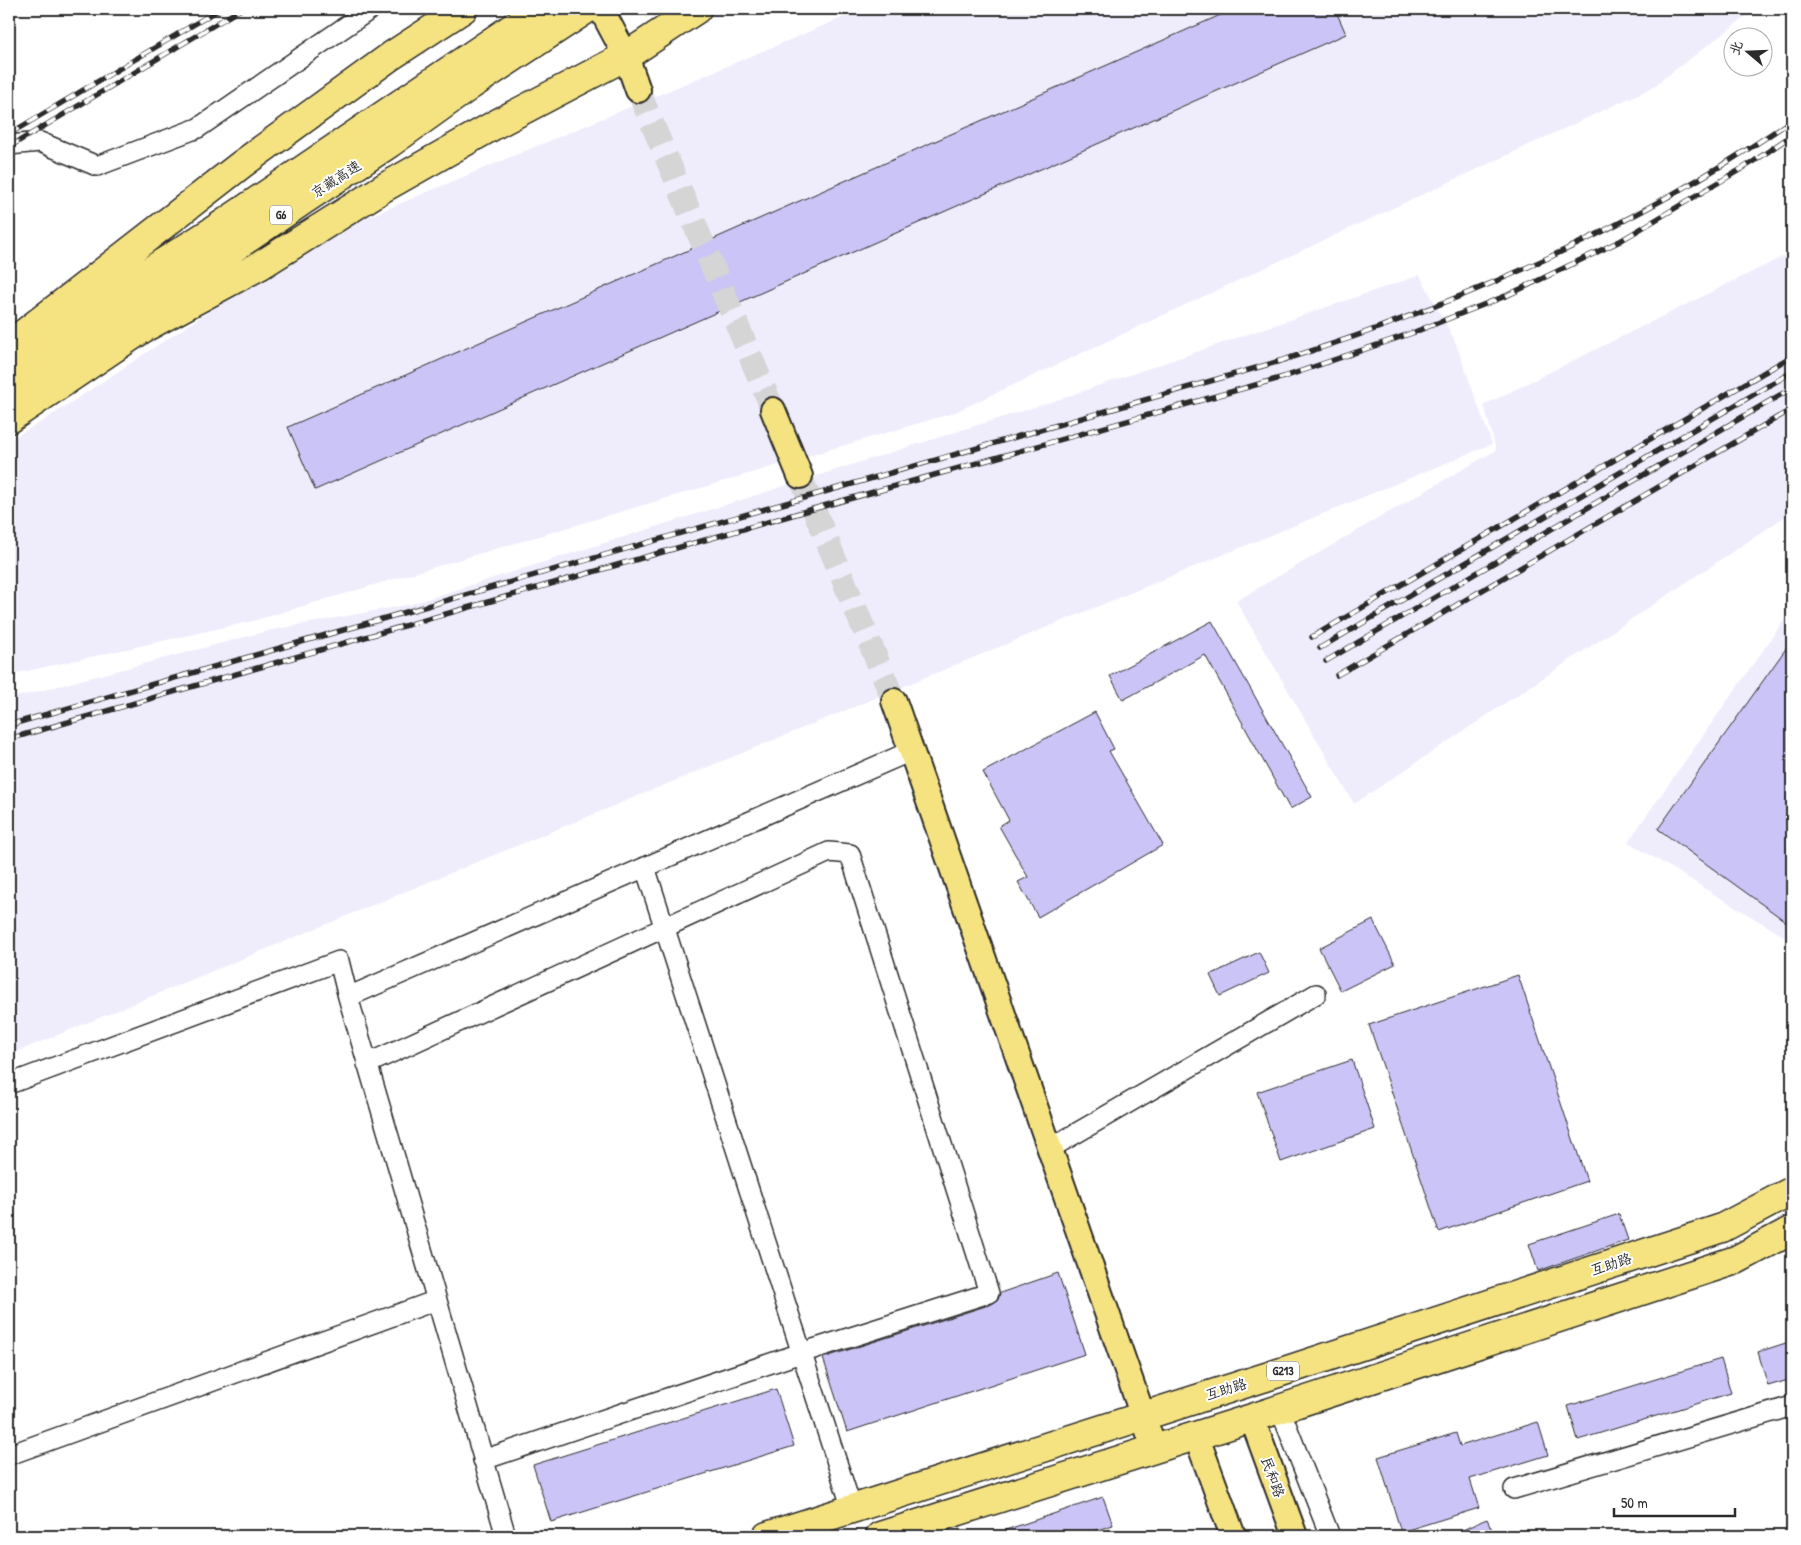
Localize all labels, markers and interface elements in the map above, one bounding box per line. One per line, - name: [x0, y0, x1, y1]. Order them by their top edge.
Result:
- north arrow: [1724, 28, 1774, 78]
- text: 北: [1724, 38, 1746, 57]
- street label: 京藏高速: [307, 155, 364, 202]
- road number: G6: [270, 206, 292, 224]
- street label: 互助路: [1588, 1248, 1634, 1279]
- road number: G213: [1267, 1362, 1299, 1380]
- street label: 互助路: [1203, 1373, 1249, 1404]
- street label: 民和路: [1257, 1454, 1290, 1500]
- scale bar: [1614, 1485, 1735, 1517]
- text: 50 m: [1621, 1492, 1648, 1513]

